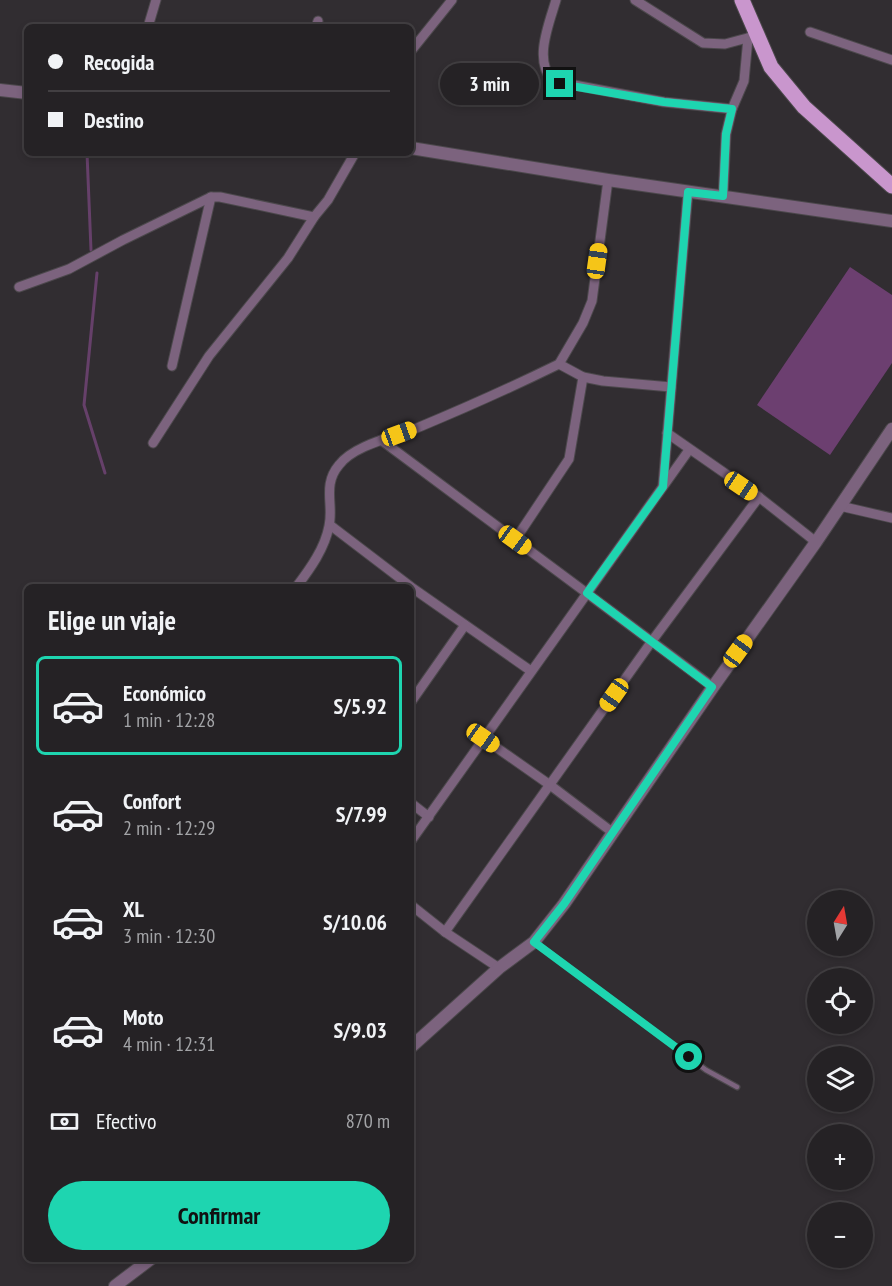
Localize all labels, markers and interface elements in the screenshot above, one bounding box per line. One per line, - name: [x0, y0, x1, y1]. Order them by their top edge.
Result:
- text: Recogida: [84, 48, 154, 76]
- callout: 3 min: [440, 63, 539, 105]
- route end: [546, 70, 573, 97]
- text: 3 min: [469, 71, 510, 97]
- text: Destino: [84, 106, 144, 134]
- car: [586, 242, 608, 280]
- car: [379, 419, 419, 449]
- car: [721, 468, 761, 504]
- car: [495, 522, 535, 558]
- text: Elige un viaje: [48, 603, 176, 637]
- car: [720, 631, 756, 671]
- car: [596, 675, 632, 715]
- icon: car: [51, 679, 105, 733]
- text: Económico: [123, 679, 206, 707]
- text: S/5.92: [333, 692, 387, 720]
- text: 1 min · 12:28: [123, 707, 215, 733]
- car: [463, 720, 503, 756]
- icon: car: [51, 787, 105, 841]
- text: Confort: [123, 787, 181, 815]
- text: S/7.99: [336, 800, 387, 828]
- text: 2 min · 12:29: [123, 815, 215, 841]
- north arrow: [807, 890, 873, 956]
- map controls: [807, 890, 873, 1268]
- icon: car: [51, 895, 105, 949]
- text: XL: [123, 895, 144, 923]
- text: S/10.06: [323, 908, 387, 936]
- text: 3 min · 12:30: [123, 923, 215, 949]
- button: locate: [807, 968, 873, 1034]
- icon: car: [51, 1003, 105, 1057]
- text: Moto: [123, 1003, 164, 1031]
- text: S/9.03: [333, 1016, 387, 1044]
- text: 4 min · 12:31: [123, 1031, 215, 1057]
- route start: [675, 1043, 702, 1070]
- button: layers: [807, 1046, 873, 1112]
- icon: cash: [48, 1105, 81, 1138]
- text: Efectivo: [96, 1107, 157, 1135]
- text: 870 m: [346, 1108, 390, 1134]
- button: +: [807, 1124, 873, 1190]
- button: Confirmar: [48, 1181, 390, 1250]
- button: −: [807, 1202, 873, 1268]

